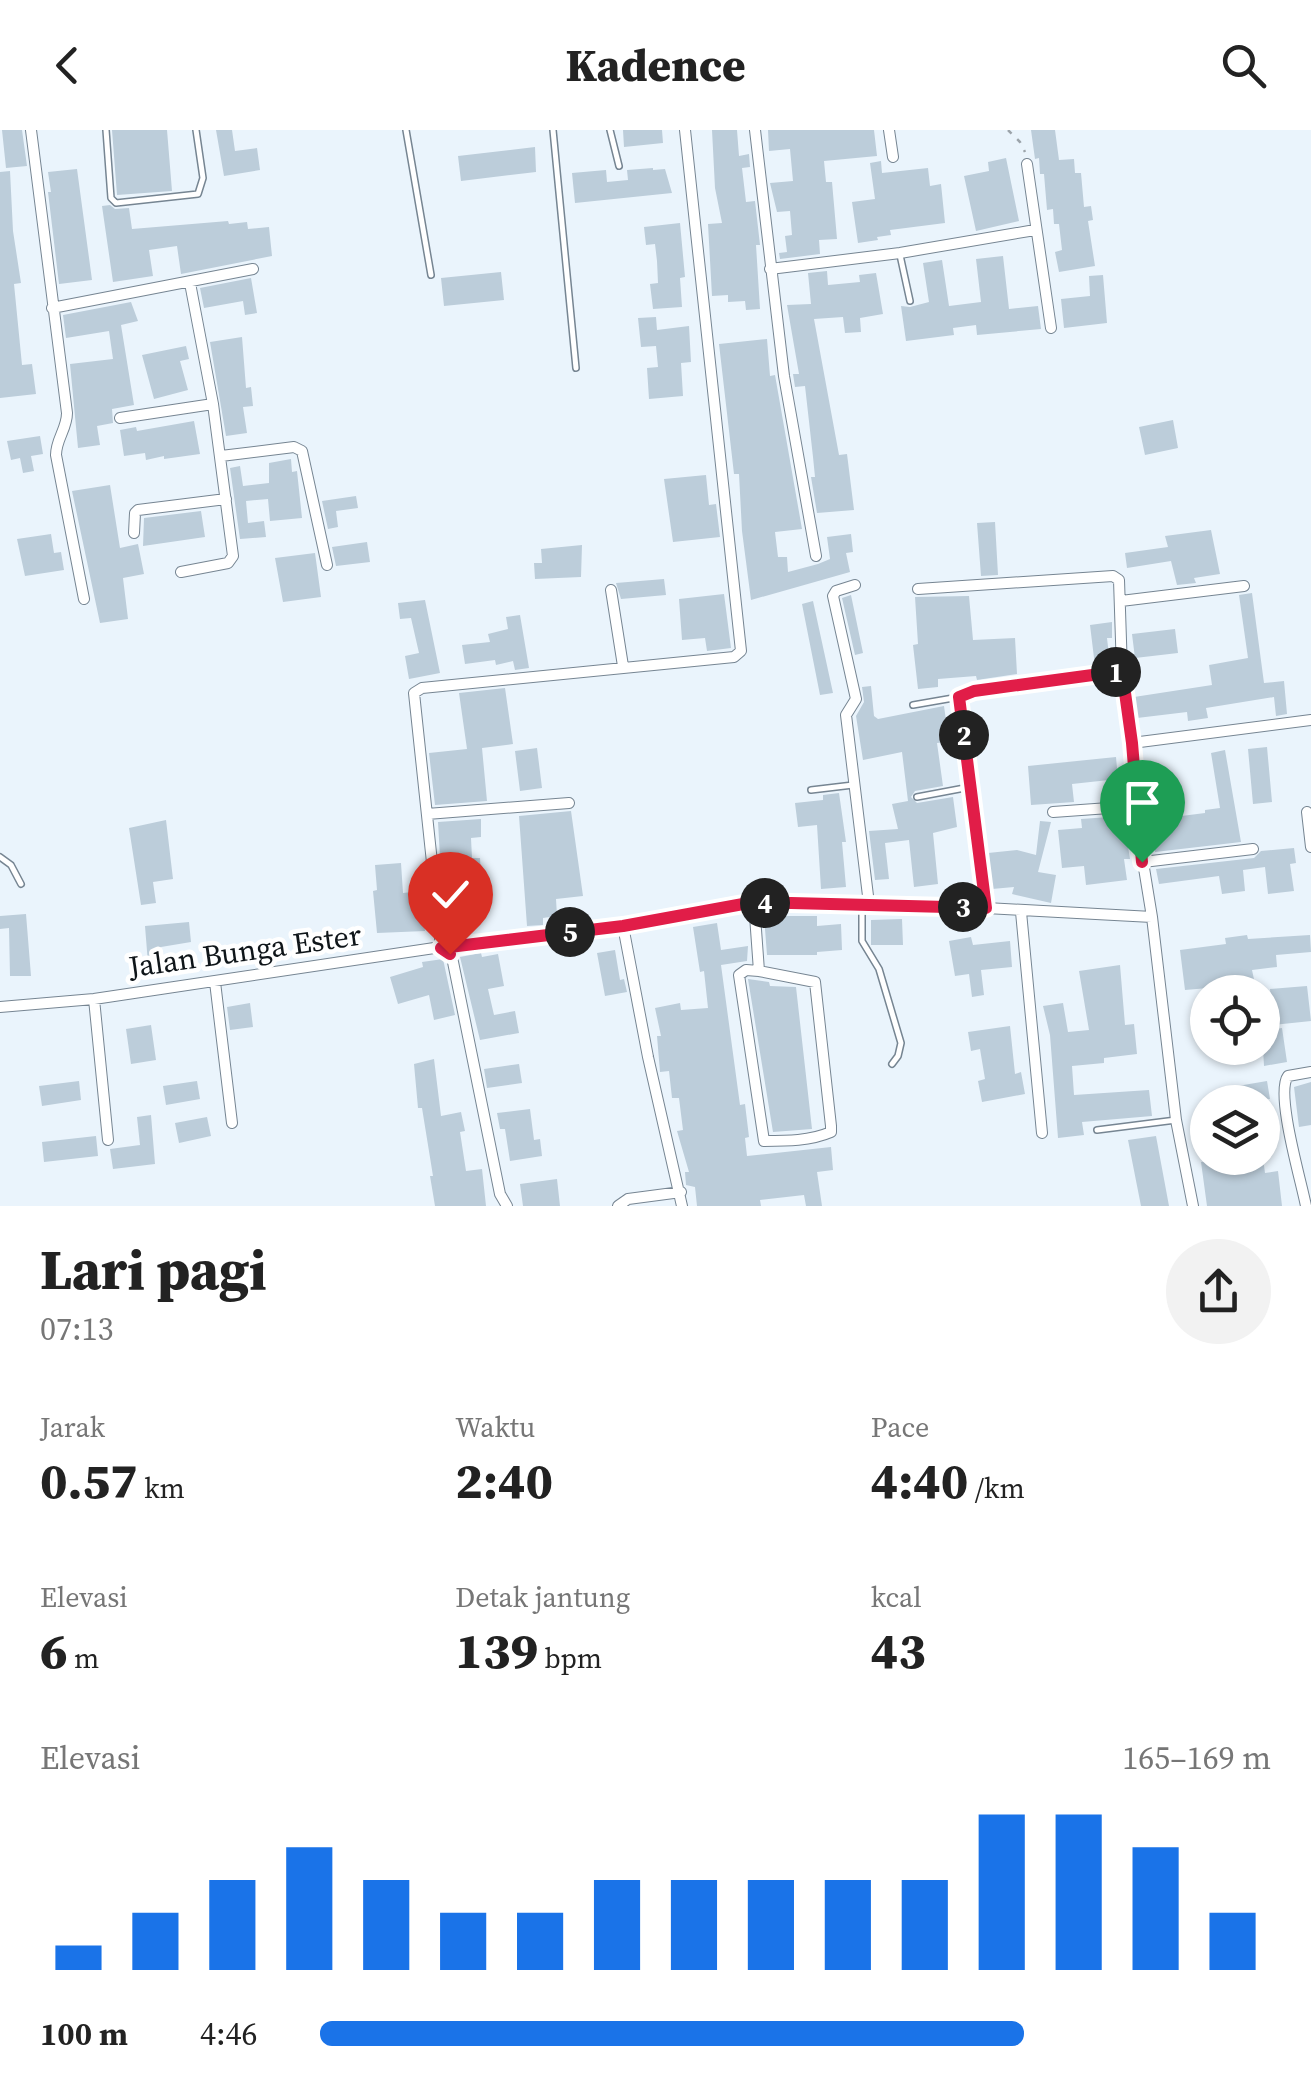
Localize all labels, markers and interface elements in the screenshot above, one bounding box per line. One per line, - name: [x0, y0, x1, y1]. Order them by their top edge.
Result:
- text: Kadence: [565, 34, 746, 96]
- icon: back: [40, 38, 95, 93]
- icon: search: [1216, 38, 1271, 93]
- pin: 1: [1091, 647, 1141, 697]
- text: 1: [1108, 653, 1124, 691]
- pin: 2: [939, 710, 989, 760]
- text: 2: [956, 716, 972, 754]
- pin: [1100, 760, 1185, 863]
- icon: arrive: [1115, 775, 1170, 830]
- pin: [408, 852, 493, 955]
- icon: check: [423, 867, 478, 922]
- pin: 4: [740, 878, 790, 928]
- pin: 3: [938, 882, 988, 932]
- text: 4: [757, 884, 773, 922]
- text: 3: [955, 888, 971, 926]
- pin: 5: [545, 907, 595, 957]
- text: 5: [562, 913, 578, 951]
- street label: Jalan Bunga Ester: [125, 914, 364, 987]
- map controls: [1190, 975, 1280, 1175]
- button: locate: [1190, 975, 1280, 1065]
- button: layers: [1190, 1085, 1280, 1175]
- text: Lari pagi: [40, 1232, 267, 1307]
- button: share: [1166, 1239, 1271, 1344]
- text: 07:13: [40, 1307, 114, 1351]
- text: Jarak: [40, 1408, 105, 1446]
- text: Waktu: [455, 1408, 535, 1446]
- text: Pace: [871, 1408, 929, 1446]
- text: 0.57: [40, 1446, 138, 1515]
- text: 2:40: [455, 1446, 553, 1515]
- text: 4:40: [871, 1446, 968, 1515]
- text: km: [138, 1469, 185, 1507]
- text: /km: [968, 1469, 1025, 1507]
- text: Elevasi: [40, 1578, 128, 1616]
- text: Detak jantung: [455, 1578, 630, 1616]
- text: kcal: [871, 1578, 922, 1616]
- text: 6: [40, 1616, 68, 1685]
- text: 139: [455, 1616, 538, 1685]
- text: 43: [871, 1616, 926, 1685]
- text: m: [68, 1639, 99, 1677]
- text: bpm: [538, 1639, 602, 1677]
- text: Elevasi: [40, 1736, 140, 1780]
- text: 165–169 m: [1122, 1736, 1271, 1780]
- text: 100 m: [40, 2012, 128, 2056]
- text: 4:46: [200, 2012, 258, 2056]

